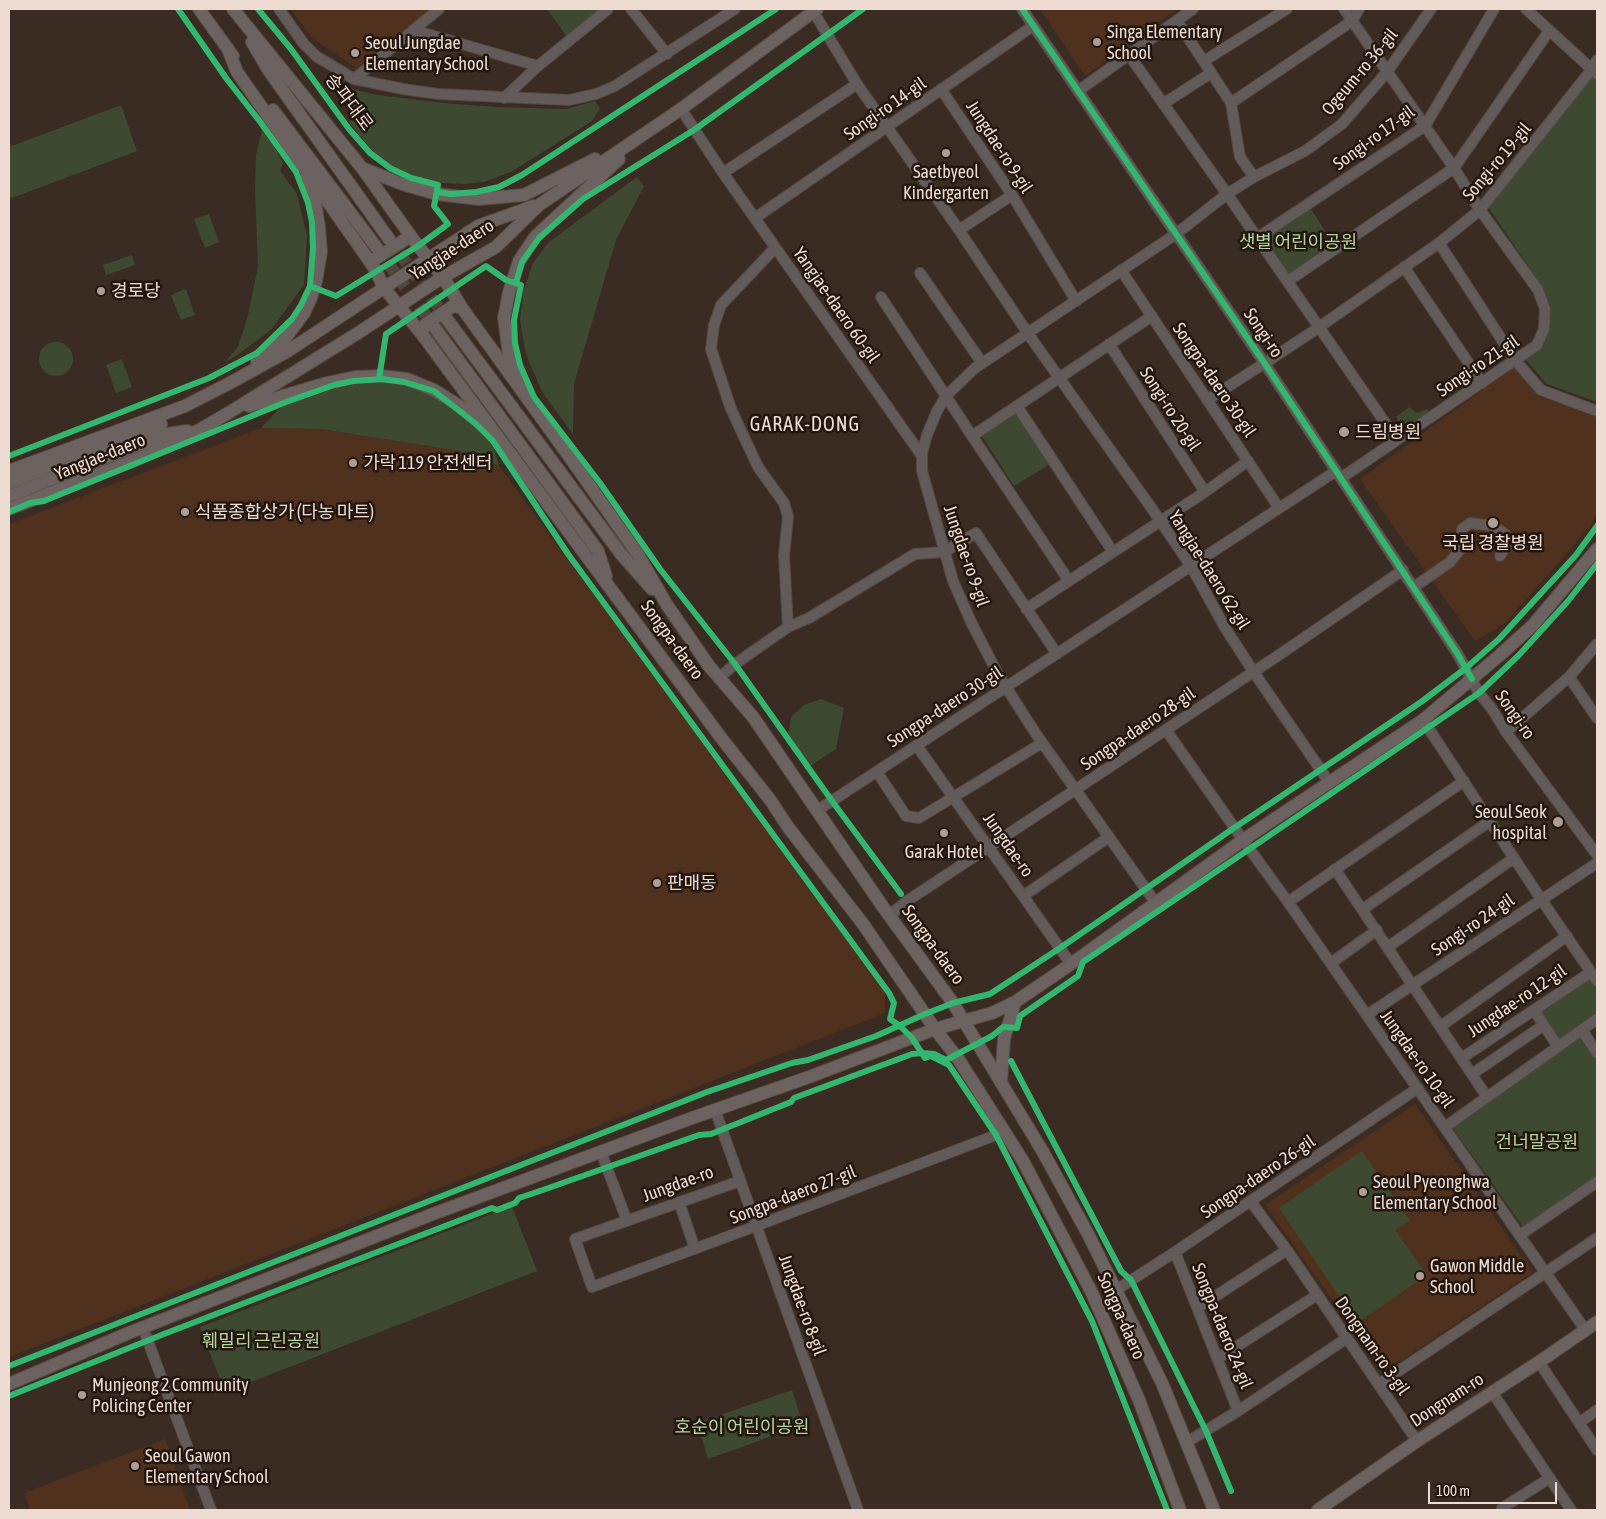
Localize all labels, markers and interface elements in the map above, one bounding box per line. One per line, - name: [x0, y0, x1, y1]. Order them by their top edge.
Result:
- place label: Singa Elementary School: [1107, 21, 1222, 64]
- street label: Ogeum-ro 36-gil: [1317, 24, 1403, 120]
- place label: Seoul Jungdae Elementary School: [365, 32, 489, 74]
- marker: Singa Elementary School: [1091, 36, 1103, 48]
- marker: Seoul Jungdae Elementary School: [349, 47, 361, 59]
- street label: 송파대로: [320, 69, 378, 135]
- street label: Songi-ro 14-gil: [840, 73, 930, 145]
- street label: Jungdae-ro 9-gil: [961, 97, 1037, 197]
- street label: Songi-ro 17-gil: [1329, 101, 1419, 175]
- street label: Songi-ro 19-gil: [1458, 119, 1536, 205]
- marker: Saetbyeol Kindergarten: [940, 147, 952, 159]
- place label: Saetbyeol Kindergarten: [903, 161, 989, 203]
- street label: Yangjae-daero: [406, 215, 498, 285]
- park label: 샛별 어린이공원: [1239, 231, 1357, 253]
- street label: Yangjae-daero 60-gil: [788, 243, 884, 367]
- place label: 경로당: [111, 280, 161, 302]
- marker: 경로당: [95, 285, 107, 297]
- street label: Songi-ro: [1239, 304, 1287, 362]
- street label: Songpa-daero 30-gil: [1168, 319, 1260, 441]
- street label: Songi-ro 21-gil: [1433, 331, 1523, 401]
- street label: Songi-ro 20-gil: [1135, 363, 1205, 455]
- district label: GARAK-DONG: [749, 413, 861, 437]
- place label: 드림병원: [1355, 421, 1421, 443]
- marker: 드림병원: [1337, 425, 1351, 439]
- street label: Yangjae-daero: [52, 429, 148, 485]
- place label: 가락 119 안전센터: [363, 452, 493, 474]
- marker: 가락 119 안전센터: [347, 457, 359, 469]
- place label: 식품종합상가 (다농 마트): [195, 501, 374, 523]
- street label: Jungdae-ro 9-gil: [939, 502, 993, 610]
- marker: 식품종합상가 (다농 마트): [179, 506, 191, 518]
- street label: Yangjae-daero 62-gil: [1164, 506, 1254, 634]
- marker: 국립 경찰병원: [1486, 516, 1500, 530]
- place label: 국립 경찰병원: [1442, 532, 1544, 554]
- street label: Songpa-daero: [636, 596, 708, 684]
- street label: Songpa-daero 30-gil: [883, 662, 1007, 752]
- street label: Songpa-daero 28-gil: [1077, 683, 1199, 775]
- street label: Songi-ro: [1490, 686, 1540, 744]
- place label: Seoul Seok hospital: [1475, 801, 1547, 844]
- street label: Jungdae-ro: [978, 809, 1038, 881]
- marker: Seoul Seok hospital: [1551, 815, 1565, 829]
- marker: Garak Hotel: [938, 827, 950, 839]
- place label: Garak Hotel: [905, 841, 983, 863]
- place label: 판매동: [667, 872, 717, 894]
- marker: 판매동: [651, 877, 663, 889]
- street label: Songi-ro 24-gil: [1427, 889, 1519, 961]
- street label: Songpa-daero: [897, 901, 969, 989]
- street label: Jungdae-ro 12-gil: [1464, 960, 1570, 1042]
- street label: Jungdae-ro 10-gil: [1375, 1006, 1459, 1112]
- street label: Songpa-daero 26-gil: [1197, 1131, 1319, 1223]
- park label: 건너말공원: [1496, 1131, 1578, 1153]
- street label: Jungdae-ro: [640, 1161, 716, 1207]
- street label: Songpa-daero 27-gil: [727, 1161, 859, 1229]
- place label: Seoul Pyeonghwa Elementary School: [1373, 1171, 1497, 1214]
- marker: Seoul Pyeonghwa Elementary School: [1357, 1186, 1369, 1198]
- street label: Jungdae-ro 8-gil: [774, 1252, 830, 1358]
- place label: Gawon Middle School: [1430, 1255, 1524, 1298]
- street label: Songpa-daero 24-gil: [1187, 1260, 1257, 1392]
- street label: Songpa-daero: [1092, 1269, 1150, 1363]
- marker: Gawon Middle School: [1414, 1270, 1426, 1282]
- street label: Dongnam-ro 3-gil: [1330, 1293, 1414, 1399]
- park label: 훼밀리 근린공원: [202, 1330, 320, 1352]
- street label: Dongnam-ro: [1406, 1368, 1488, 1432]
- place label: Munjeong 2 Community Policing Center: [92, 1374, 249, 1416]
- marker: Munjeong 2 Community Policing Center: [76, 1389, 88, 1401]
- park label: 호순이 어린이공원: [675, 1416, 809, 1438]
- place label: Seoul Gawon Elementary School: [145, 1445, 269, 1488]
- marker: Seoul Gawon Elementary School: [129, 1460, 141, 1472]
- scale bar: [1431, 1472, 1560, 1504]
- text: 100 m: [1436, 1482, 1470, 1499]

